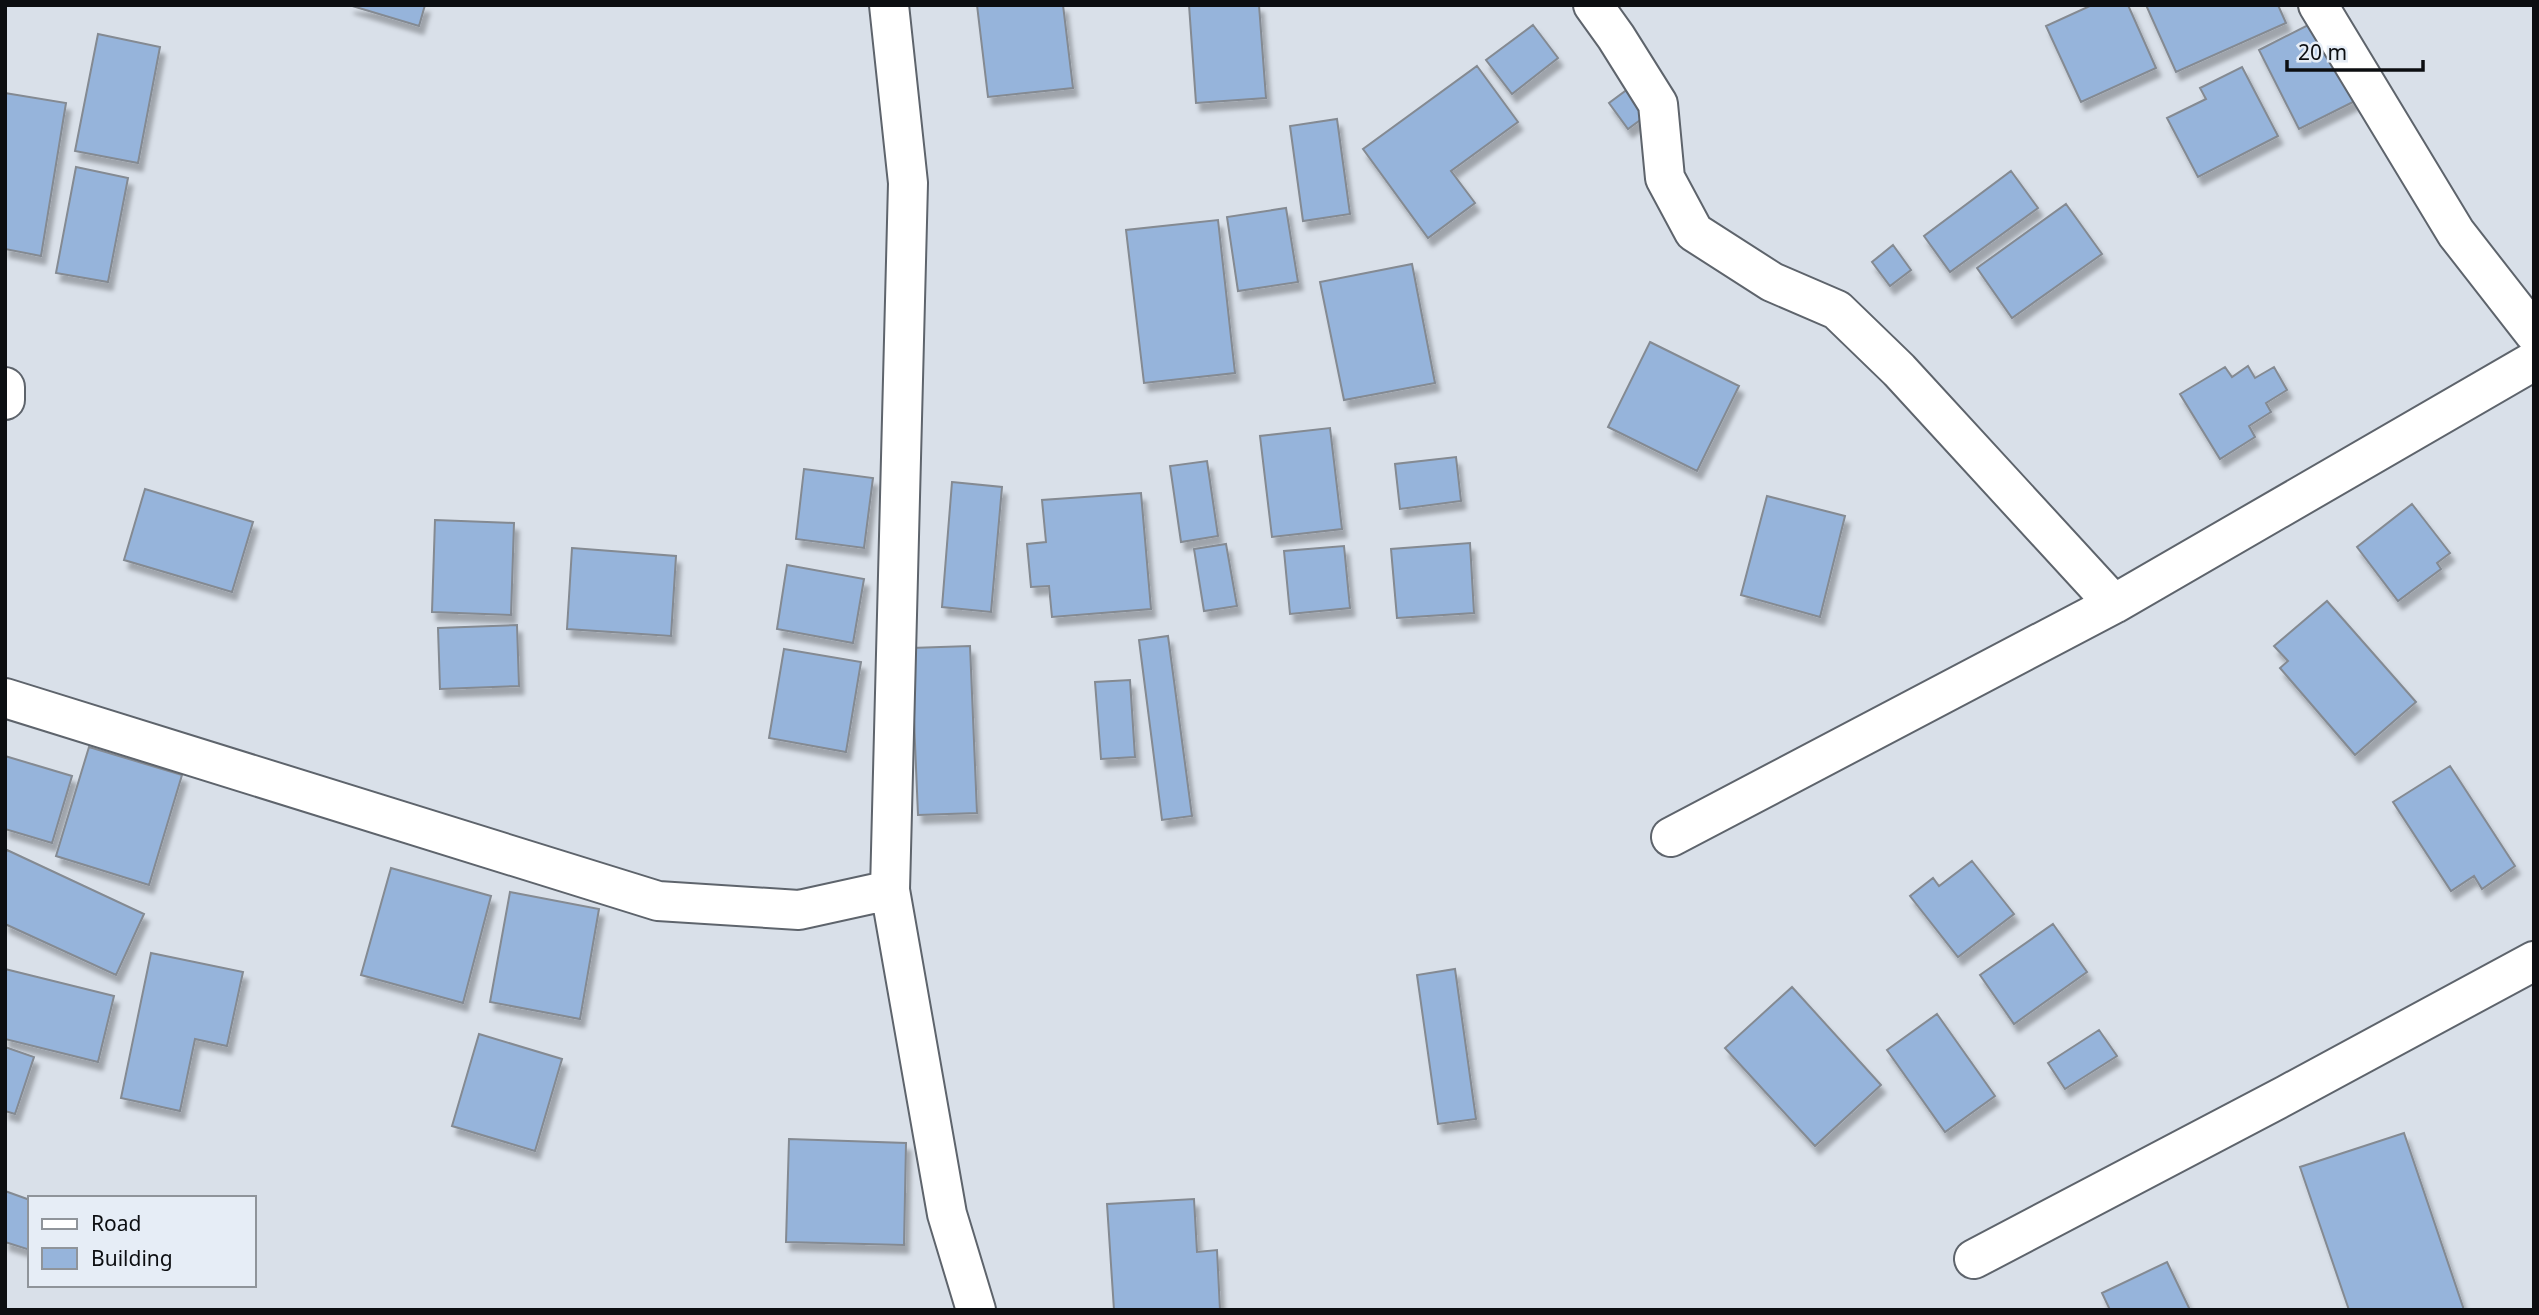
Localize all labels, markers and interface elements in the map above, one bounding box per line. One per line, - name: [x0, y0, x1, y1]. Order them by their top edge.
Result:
- scale bar: [2287, 28, 2424, 72]
- text: 20 m: [2298, 38, 2347, 66]
- legend: [28, 1196, 256, 1287]
- text: Road: [91, 1209, 141, 1237]
- text: Building: [91, 1244, 173, 1272]

